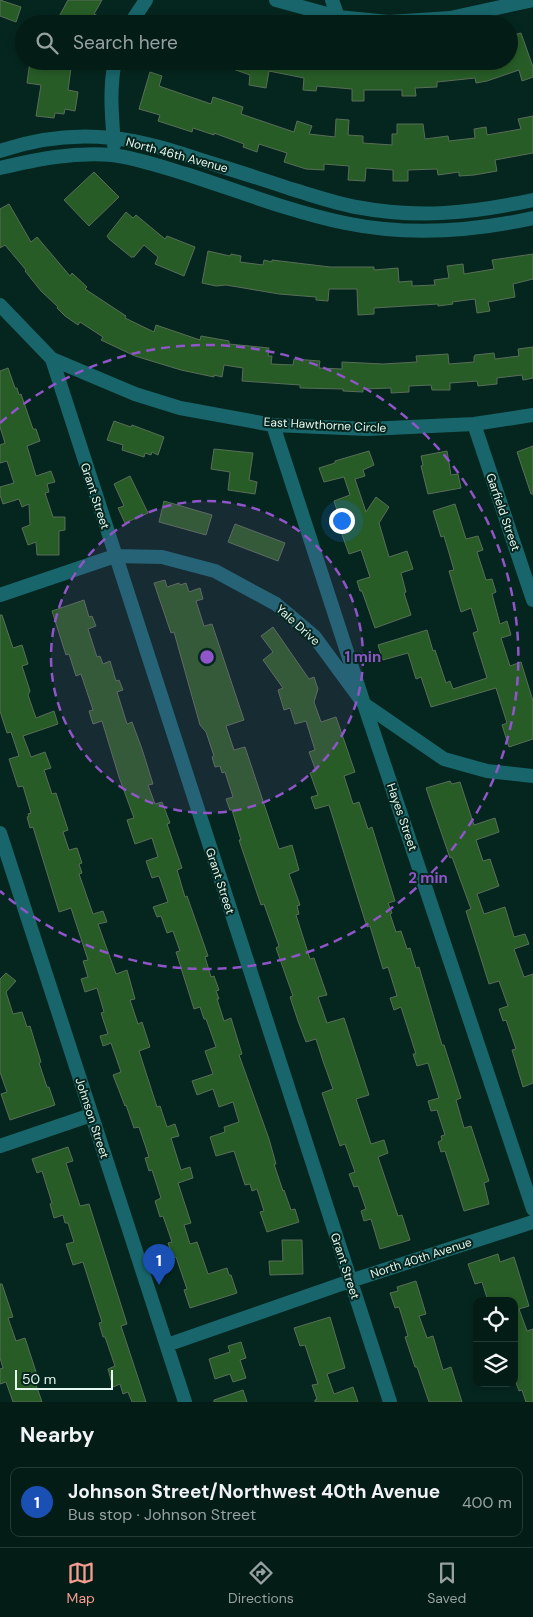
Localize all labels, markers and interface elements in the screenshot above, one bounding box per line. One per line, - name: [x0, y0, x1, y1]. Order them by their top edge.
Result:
- search box: [15, 15, 518, 70]
- icon: search: [33, 29, 61, 57]
- text: Search here: [73, 30, 178, 55]
- street label: North 46th Avenue: [124, 134, 230, 176]
- street label: East Hawthorne Circle: [263, 414, 387, 436]
- street label: Grant Street: [77, 461, 113, 531]
- street label: Garfield Street: [482, 471, 524, 553]
- your location: [329, 508, 355, 534]
- street label: Yale Drive: [273, 601, 323, 649]
- text: 1 min: [345, 647, 381, 667]
- centre of rings: [198, 648, 216, 666]
- street label: Hayes Street: [383, 781, 421, 853]
- street label: Grant Street: [202, 846, 238, 916]
- text: 2 min: [408, 868, 448, 888]
- street label: Johnson Street: [71, 1076, 113, 1161]
- street label: Grant Street: [327, 1231, 363, 1301]
- street label: North 40th Avenue: [368, 1234, 474, 1282]
- pin: 1: [143, 1244, 175, 1285]
- map controls: [473, 1297, 518, 1387]
- button: locate: [473, 1297, 518, 1342]
- button: layers: [473, 1342, 518, 1387]
- scale bar: [15, 1367, 112, 1390]
- text: 50 m: [22, 1370, 56, 1388]
- text: Nearby: [20, 1421, 94, 1449]
- text: Johnson Street/Northwest 40th Avenue: [68, 1479, 440, 1504]
- text: 1: [34, 1492, 40, 1513]
- text: 400 m: [462, 1492, 512, 1513]
- text: Bus stop · Johnson Street: [68, 1504, 256, 1525]
- tab: Map: [67, 1559, 95, 1607]
- tab: Directions: [228, 1559, 294, 1607]
- tab: Saved: [427, 1559, 466, 1607]

